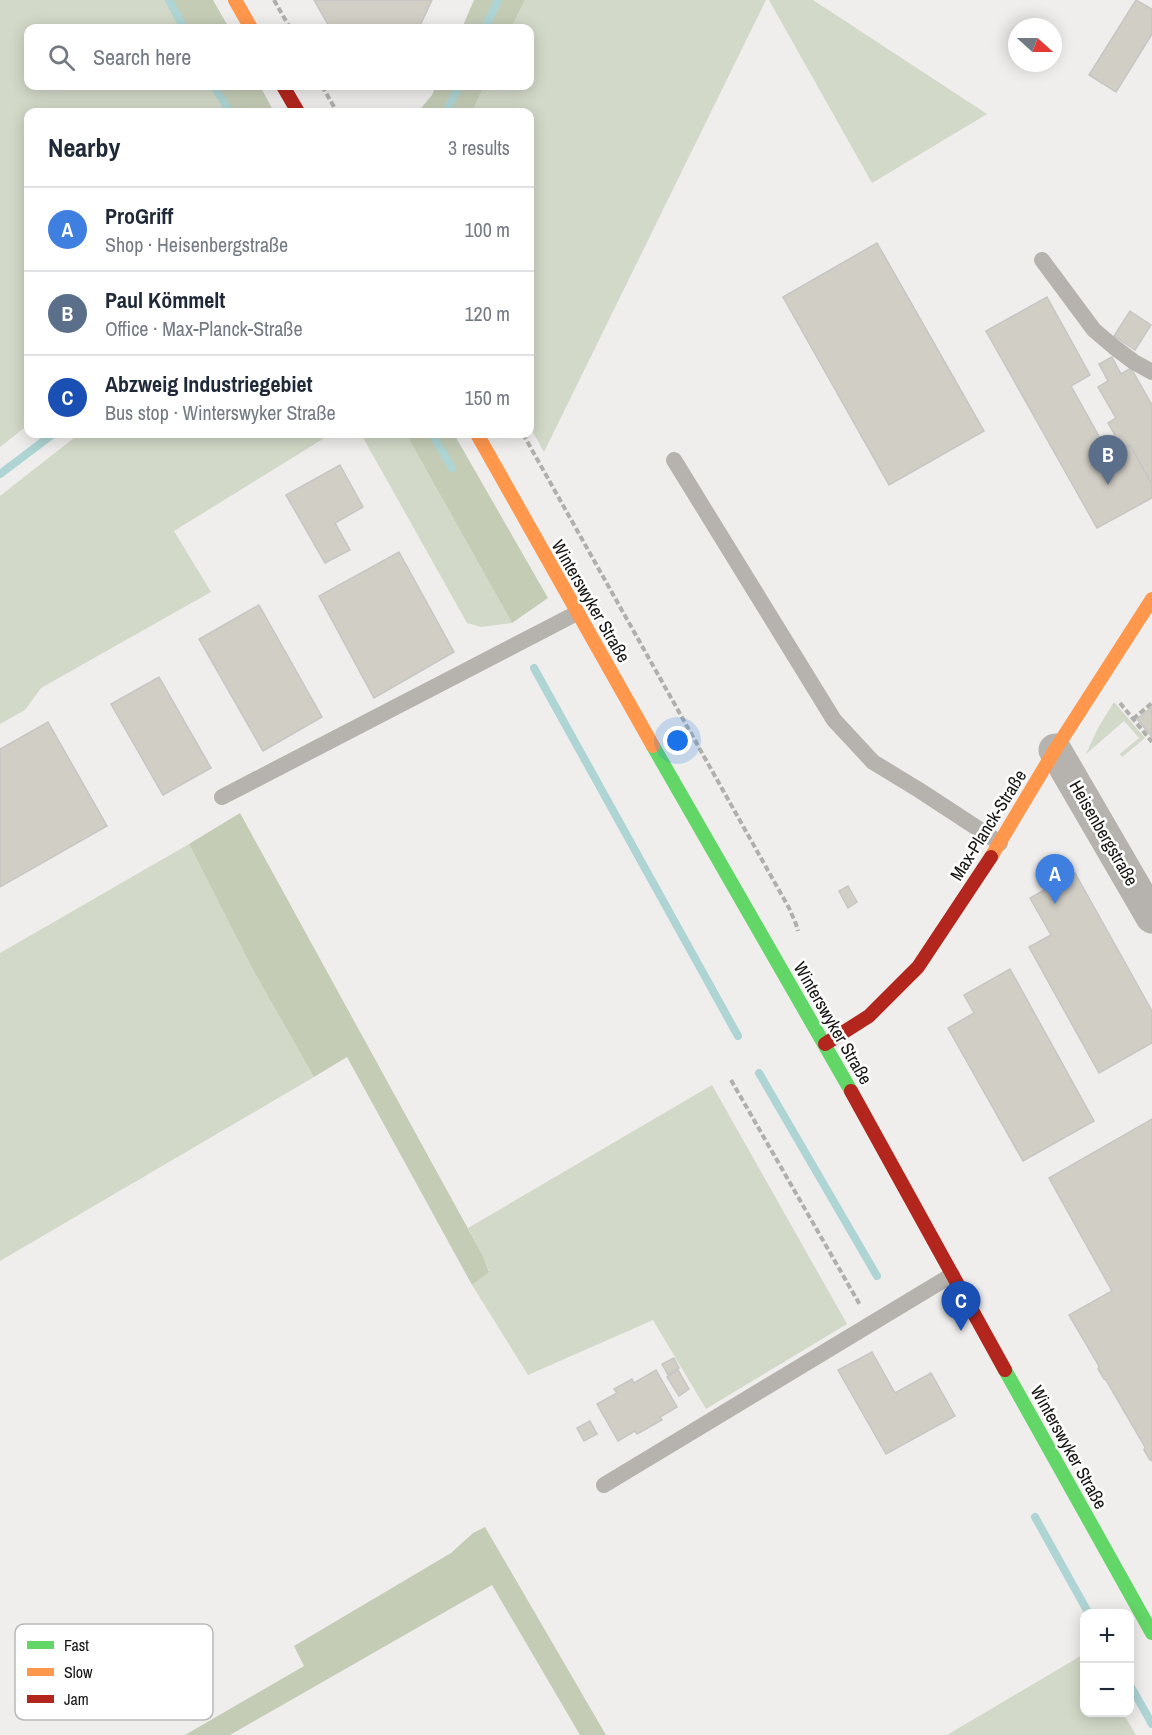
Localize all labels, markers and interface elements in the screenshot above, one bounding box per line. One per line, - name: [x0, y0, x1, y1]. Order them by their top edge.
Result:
- north arrow: [1008, 18, 1062, 72]
- search box: [24, 24, 534, 90]
- icon: search: [45, 41, 78, 74]
- text: Search here: [93, 42, 191, 72]
- text: Nearby: [48, 130, 120, 165]
- text: 3 results: [448, 134, 510, 161]
- text: ProGriff: [105, 201, 173, 231]
- text: A: [62, 216, 73, 243]
- text: 100 m: [464, 216, 510, 243]
- text: Shop · Heisenbergstraße: [105, 231, 288, 258]
- text: Paul Kömmelt: [105, 285, 225, 315]
- text: B: [62, 300, 73, 327]
- text: 120 m: [464, 300, 510, 327]
- text: Office · Max-Planck-Straße: [105, 315, 303, 342]
- text: Abzweig Industriegebiet: [105, 369, 313, 399]
- text: C: [62, 384, 73, 411]
- text: 150 m: [464, 384, 510, 411]
- text: Bus stop · Winterswyker Straße: [105, 399, 336, 426]
- pin: B: [1088, 436, 1128, 485]
- street label: Winterswyker Straße: [546, 535, 636, 667]
- your location: [663, 726, 692, 755]
- street label: Max-Planck-Straße: [944, 765, 1032, 885]
- street label: Heisenbergstraße: [1064, 776, 1144, 890]
- pin: A: [1036, 854, 1074, 904]
- street label: Winterswyker Straße: [788, 957, 878, 1089]
- pin: C: [942, 1282, 980, 1331]
- street label: Winterswyker Straße: [1025, 1381, 1113, 1513]
- map controls: [1080, 1609, 1134, 1717]
- button: +: [1080, 1609, 1134, 1663]
- legend: [15, 1624, 213, 1720]
- text: Fast: [64, 1634, 89, 1656]
- text: Slow: [64, 1661, 93, 1683]
- button: −: [1080, 1663, 1134, 1717]
- text: Jam: [64, 1688, 89, 1710]

